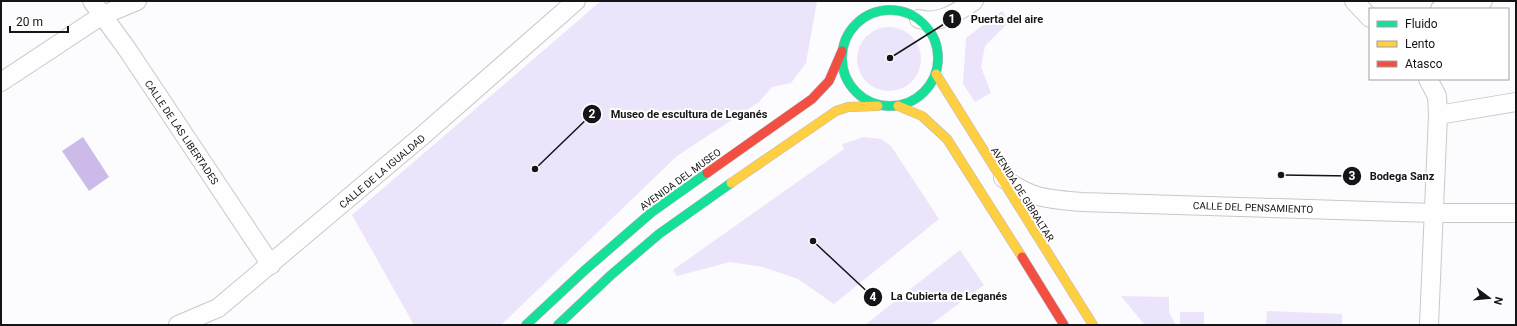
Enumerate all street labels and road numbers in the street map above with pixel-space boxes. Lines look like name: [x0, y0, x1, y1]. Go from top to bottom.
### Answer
street label: CALLE DE LAS LIBERTADES: [143, 78, 221, 186]
street label: CALLE DE LA IGUALDAD: [337, 132, 427, 210]
street label: AVENIDA DE GIBRALTAR: [989, 145, 1056, 243]
street label: AVENIDA DEL MUSEO: [638, 146, 723, 212]
street label: CALLE DEL PENSAMIENTO: [1193, 200, 1314, 215]

